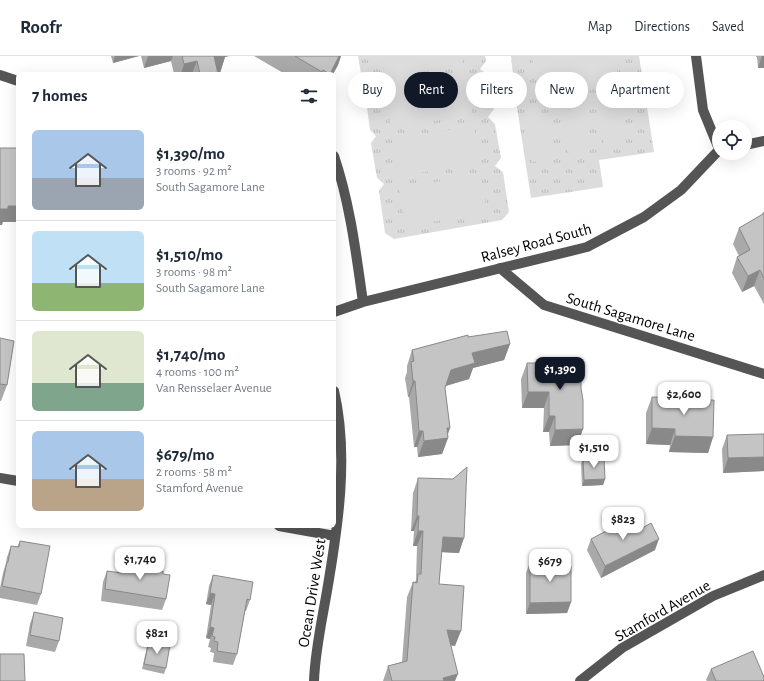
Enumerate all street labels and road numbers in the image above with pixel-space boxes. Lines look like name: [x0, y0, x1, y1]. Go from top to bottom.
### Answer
street label: Ralsey Road South: [479, 221, 594, 266]
street label: South Sagamore Lane: [564, 290, 697, 344]
street label: Ocean Drive West: [296, 538, 328, 649]
street label: Stamford Avenue: [612, 577, 713, 645]

